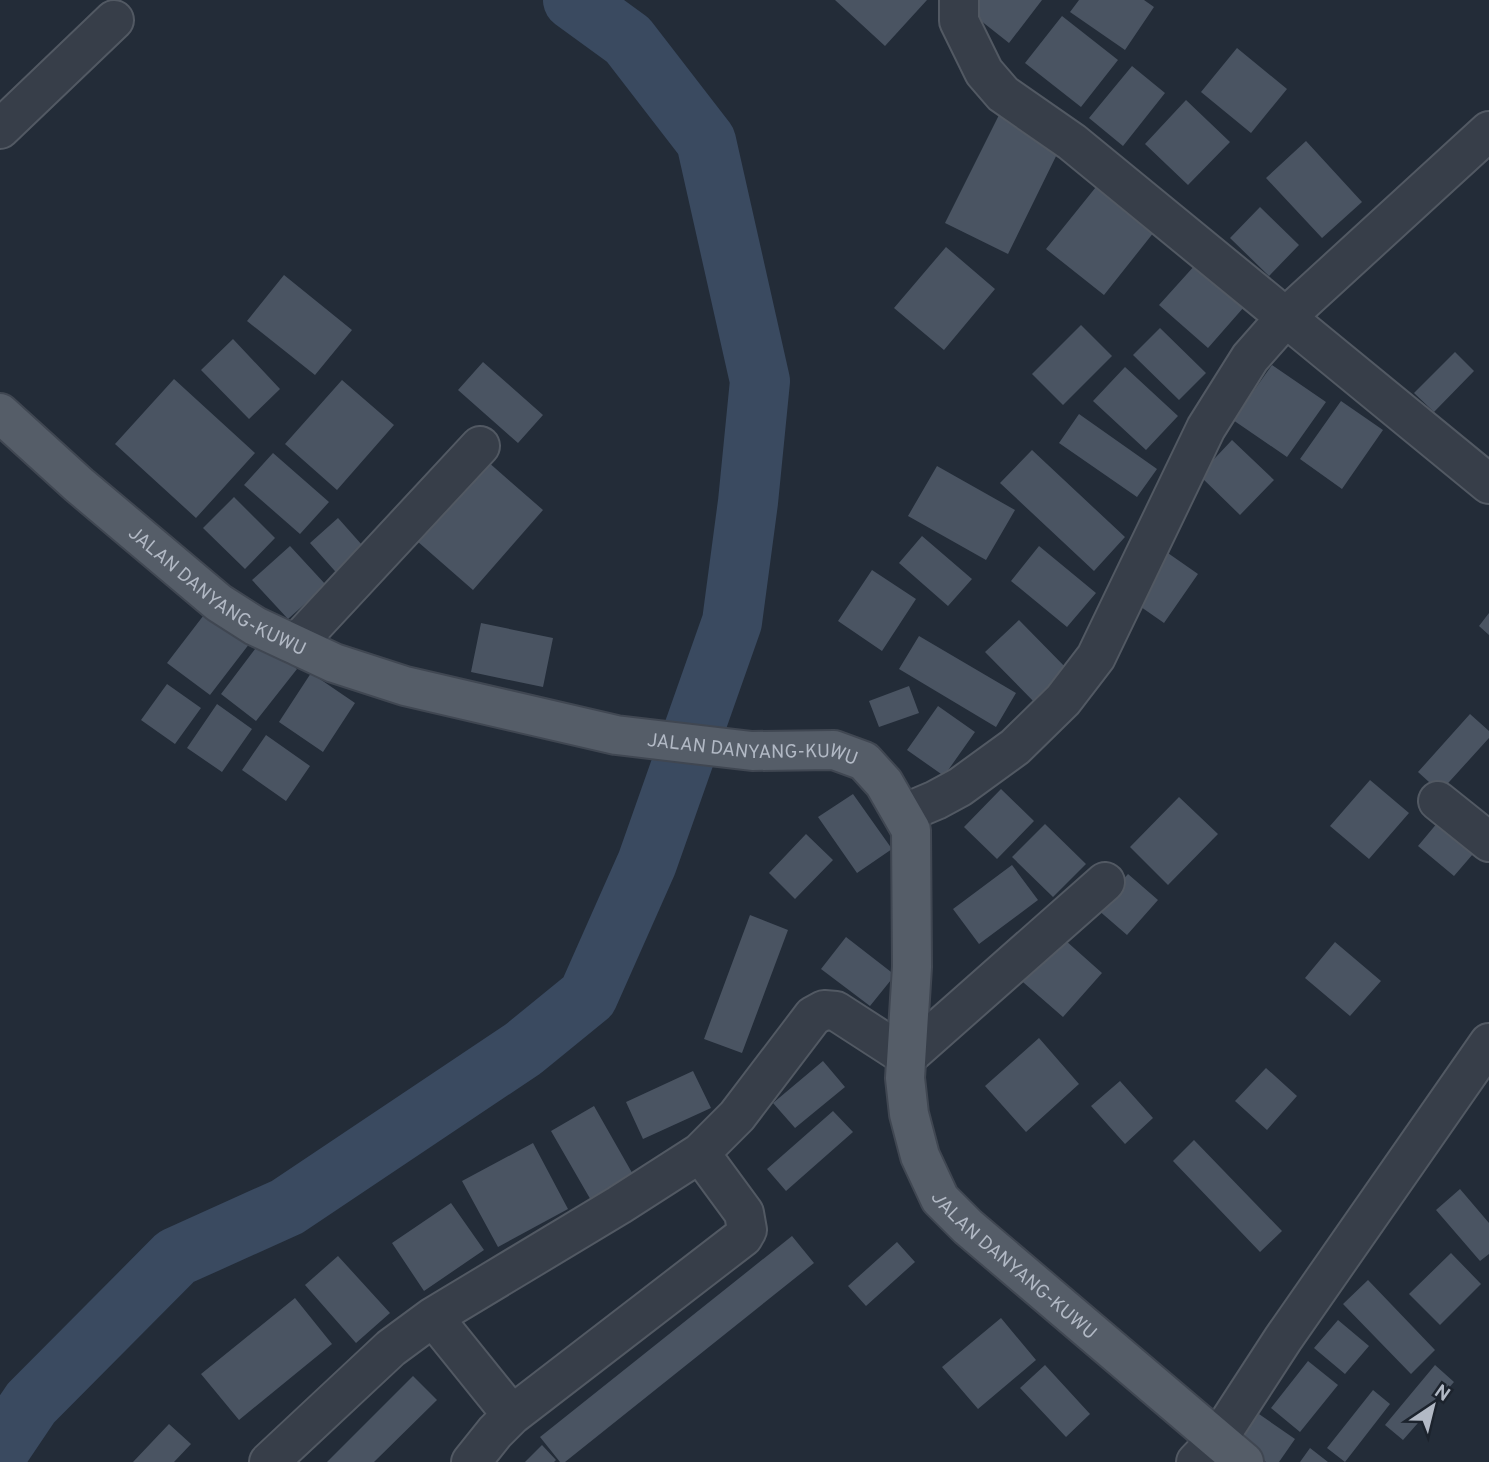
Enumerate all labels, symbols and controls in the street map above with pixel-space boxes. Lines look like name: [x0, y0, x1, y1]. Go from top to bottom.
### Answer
street label: JALAN DANYANG-KUWU: [123, 522, 310, 662]
street label: JALAN DANYANG-KUWU: [646, 729, 861, 772]
street label: JALAN DANYANG-KUWU: [925, 1189, 1101, 1345]
north arrow: [1398, 1371, 1468, 1441]
text: N: [1429, 1380, 1454, 1407]

